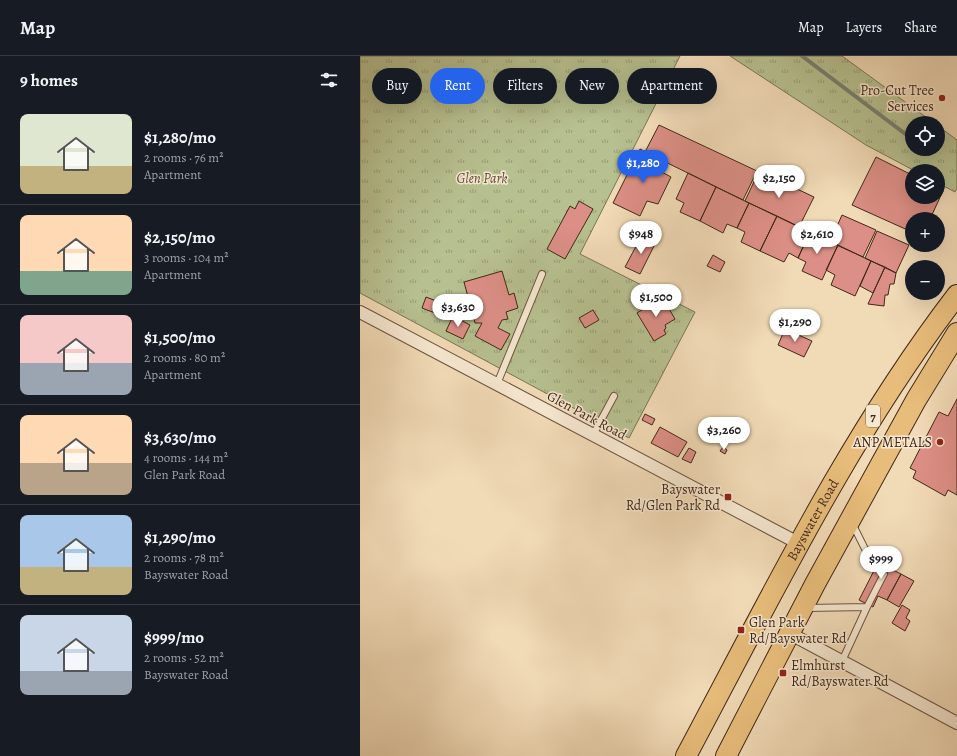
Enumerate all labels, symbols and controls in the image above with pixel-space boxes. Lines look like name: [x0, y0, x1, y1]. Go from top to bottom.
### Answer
text: Map: [20, 15, 55, 41]
text: Map: [798, 18, 824, 37]
text: Layers: [846, 18, 882, 37]
text: Share: [904, 18, 937, 37]
chip: Buy: [372, 68, 422, 104]
chip: Rent: [430, 68, 485, 104]
chip: Filters: [493, 68, 557, 104]
chip: New: [565, 68, 619, 104]
chip: Apartment: [627, 68, 717, 104]
text: 9 homes: [20, 69, 78, 92]
icon: filters: [318, 69, 340, 91]
place label: Pro-Cut Tree Services: [860, 81, 934, 116]
marker: Pro-Cut Tree Services: [937, 93, 947, 103]
map controls: [905, 116, 945, 300]
button: locate: [905, 116, 945, 156]
text: $1,280/mo: [144, 126, 216, 149]
icon: home: [52, 130, 100, 178]
text: 2 rooms · 76 m²: [144, 149, 223, 166]
pin: $1,280: [610, 150, 676, 184]
text: $1,280: [626, 154, 660, 171]
button: layers: [905, 164, 945, 204]
pin: $2,150: [746, 165, 812, 199]
text: Apartment: [144, 166, 202, 183]
park label: Glen Park: [457, 169, 507, 188]
text: $2,150: [763, 169, 795, 186]
button: +: [905, 212, 945, 252]
pin: $948: [617, 221, 665, 255]
pin: $2,610: [784, 221, 850, 255]
text: $948: [629, 225, 653, 242]
text: $2,610: [800, 225, 834, 242]
text: $2,150/mo: [144, 226, 215, 249]
icon: home: [52, 231, 100, 279]
text: 3 rooms · 104 m²: [144, 249, 228, 266]
button: −: [905, 260, 945, 300]
text: Apartment: [144, 266, 202, 283]
pin: $1,500: [623, 284, 689, 318]
text: $1,500: [640, 288, 672, 305]
pin: $3,630: [425, 294, 491, 328]
text: $3,630: [441, 298, 475, 315]
pin: $1,290: [762, 309, 828, 343]
text: $1,290: [778, 313, 812, 330]
text: $1,500/mo: [144, 326, 216, 349]
icon: home: [52, 331, 100, 379]
text: 2 rooms · 80 m²: [144, 349, 225, 366]
text: Apartment: [144, 366, 202, 383]
street label: Glen Park Road: [544, 387, 630, 445]
road number: 7: [866, 405, 880, 427]
pin: $3,260: [691, 417, 757, 451]
text: $3,260: [707, 421, 741, 438]
text: $3,630/mo: [144, 426, 216, 449]
icon: home: [52, 431, 100, 479]
place label: ANP METALS: [852, 433, 932, 452]
marker: ANP METALS: [935, 437, 945, 447]
text: 4 rooms · 144 m²: [144, 449, 228, 466]
text: Glen Park Road: [144, 466, 225, 483]
street label: Bayswater Road: [782, 475, 844, 564]
place label: Bayswater Rd/Glen Park Rd: [626, 480, 721, 515]
marker: Bayswater Rd/Glen Park Rd: [723, 492, 733, 502]
text: $1,290/mo: [144, 526, 216, 549]
icon: home: [52, 531, 100, 579]
pin: $999: [857, 546, 905, 580]
text: 2 rooms · 78 m²: [144, 549, 224, 566]
text: $999: [869, 550, 893, 567]
text: Bayswater Road: [144, 566, 228, 583]
place label: Glen Park Rd/Bayswater Rd: [749, 613, 847, 648]
marker: Glen Park Rd/Bayswater Rd: [736, 625, 746, 635]
text: $999/mo: [144, 626, 204, 649]
icon: home: [52, 631, 100, 679]
text: 2 rooms · 52 m²: [144, 649, 224, 666]
place label: Elmhurst Rd/Bayswater Rd: [791, 656, 889, 691]
text: Bayswater Road: [144, 666, 228, 683]
marker: Elmhurst Rd/Bayswater Rd: [778, 668, 788, 678]

